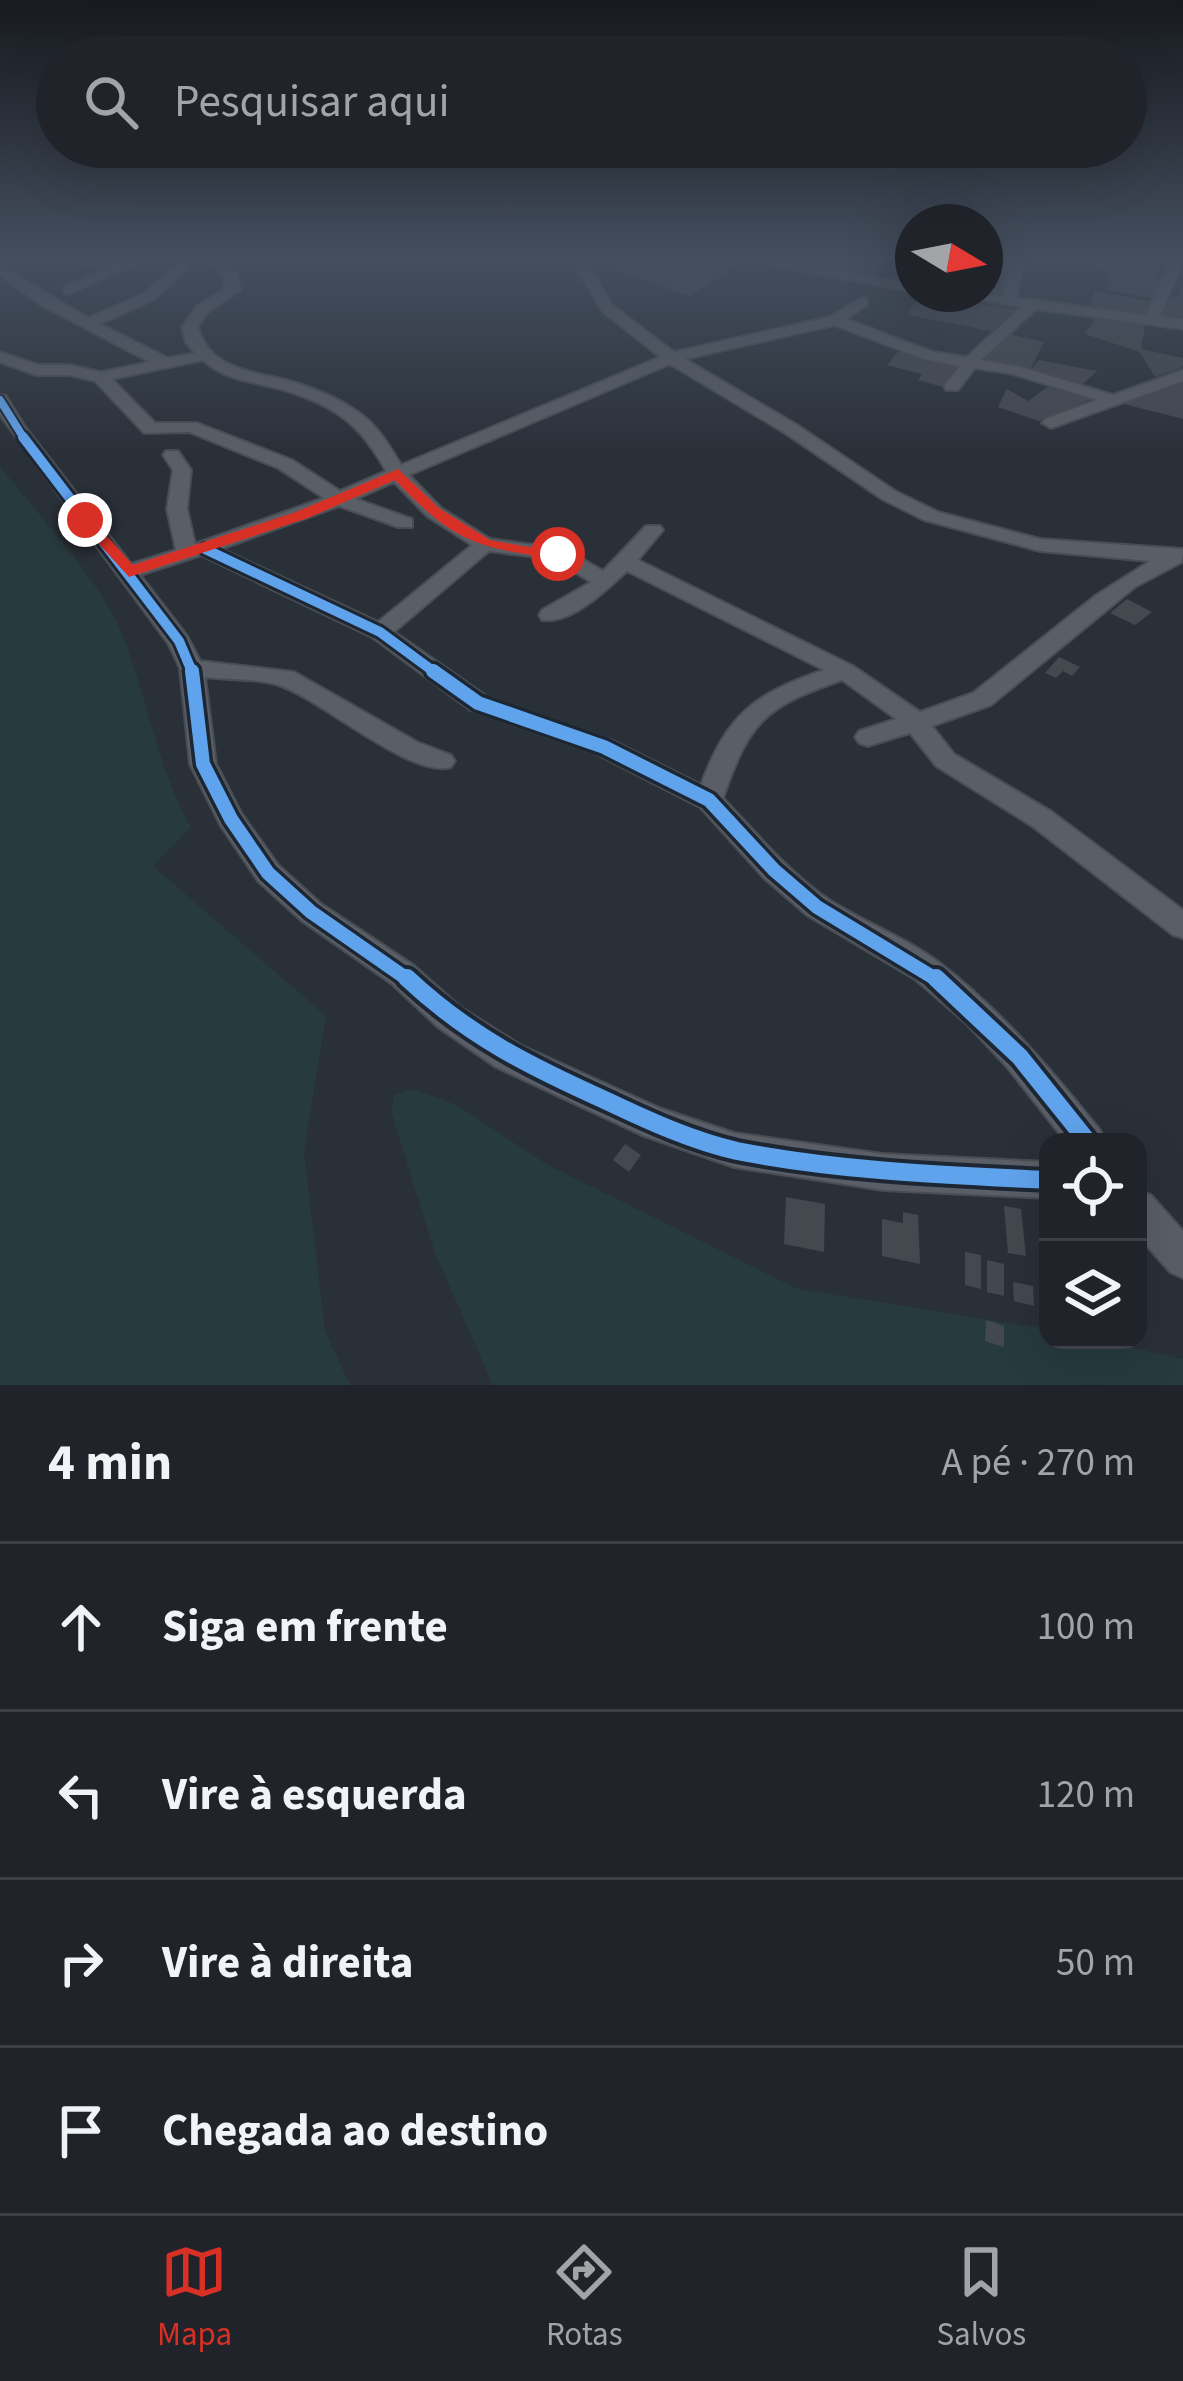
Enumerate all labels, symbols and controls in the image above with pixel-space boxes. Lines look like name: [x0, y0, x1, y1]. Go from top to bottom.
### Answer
search box: [36, 36, 1147, 168]
icon: search: [78, 69, 144, 135]
text: Pesquisar aqui: [174, 70, 449, 134]
north arrow: [895, 204, 1003, 312]
route end: [58, 493, 112, 547]
route start: [531, 527, 585, 581]
map controls: [1039, 1133, 1147, 1349]
button: locate: [1039, 1133, 1147, 1241]
button: layers: [1039, 1241, 1147, 1349]
text: 4 min: [48, 1427, 172, 1499]
text: A pé · 270 m: [941, 1435, 1135, 1491]
icon: ahead: [48, 1594, 114, 1660]
text: Siga em frente: [162, 1595, 448, 1659]
text: 100 m: [1037, 1599, 1135, 1655]
icon: left: [48, 1762, 114, 1828]
text: Vire à esquerda: [162, 1763, 467, 1827]
text: 120 m: [1037, 1767, 1135, 1823]
icon: right: [48, 1930, 114, 1996]
text: Vire à direita: [162, 1931, 413, 1995]
text: 50 m: [1056, 1935, 1135, 1991]
icon: arrive: [48, 2098, 114, 2164]
text: Chegada ao destino: [162, 2099, 548, 2163]
tab: Mapa: [157, 2239, 232, 2358]
tab: Rotas: [546, 2239, 623, 2358]
tab: Salvos: [936, 2239, 1026, 2358]

